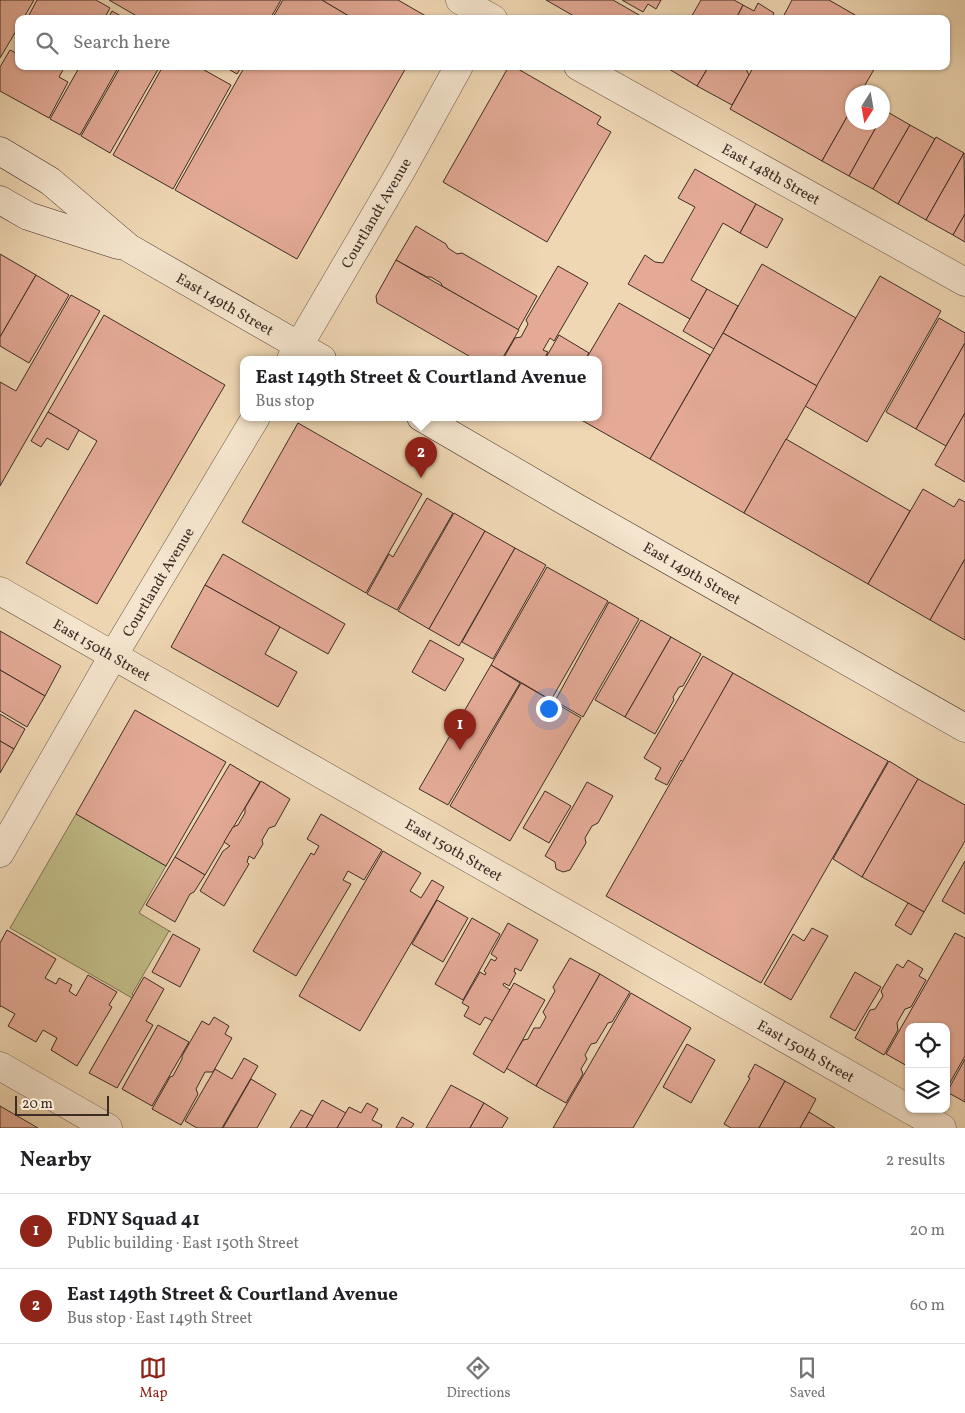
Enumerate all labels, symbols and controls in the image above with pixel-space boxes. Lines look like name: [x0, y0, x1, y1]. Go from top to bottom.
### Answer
search box: [15, 15, 950, 70]
icon: search: [33, 29, 61, 57]
text: Search here: [73, 30, 170, 56]
north arrow: [845, 85, 890, 130]
street label: East 148th Street: [717, 140, 823, 211]
street label: Courtlandt Avenue: [337, 155, 418, 273]
street label: East 149th Street: [171, 269, 277, 342]
popup: [240, 356, 602, 421]
text: East 149th Street & Courtland Avenue: [256, 365, 586, 391]
text: Bus stop: [256, 391, 315, 413]
pin: 2: [405, 437, 437, 478]
street label: Courtlandt Avenue: [118, 524, 200, 642]
street label: East 149th Street: [638, 538, 744, 611]
street label: East 150th Street: [49, 615, 154, 688]
your location: [536, 696, 562, 722]
pin: 1: [444, 709, 476, 750]
street label: East 150th Street: [401, 815, 506, 888]
street label: East 150th Street: [753, 1016, 858, 1089]
map controls: [905, 1023, 950, 1113]
button: locate: [905, 1023, 950, 1068]
button: layers: [905, 1068, 950, 1113]
scale bar: [15, 1093, 109, 1116]
text: 20 m: [22, 1095, 53, 1114]
text: Nearby: [20, 1146, 91, 1175]
text: 2 results: [886, 1150, 945, 1172]
text: FDNY Squad 41: [67, 1207, 200, 1233]
text: 1: [33, 1220, 39, 1242]
text: 20 m: [910, 1220, 945, 1242]
text: Public building · East 150th Street: [67, 1233, 299, 1255]
text: East 149th Street & Courtland Avenue: [67, 1282, 398, 1308]
text: 2: [32, 1295, 40, 1317]
text: 60 m: [910, 1295, 945, 1317]
text: Bus stop · East 149th Street: [67, 1308, 253, 1330]
tab: Map: [139, 1354, 167, 1403]
tab: Directions: [446, 1354, 511, 1403]
tab: Saved: [789, 1354, 826, 1403]

